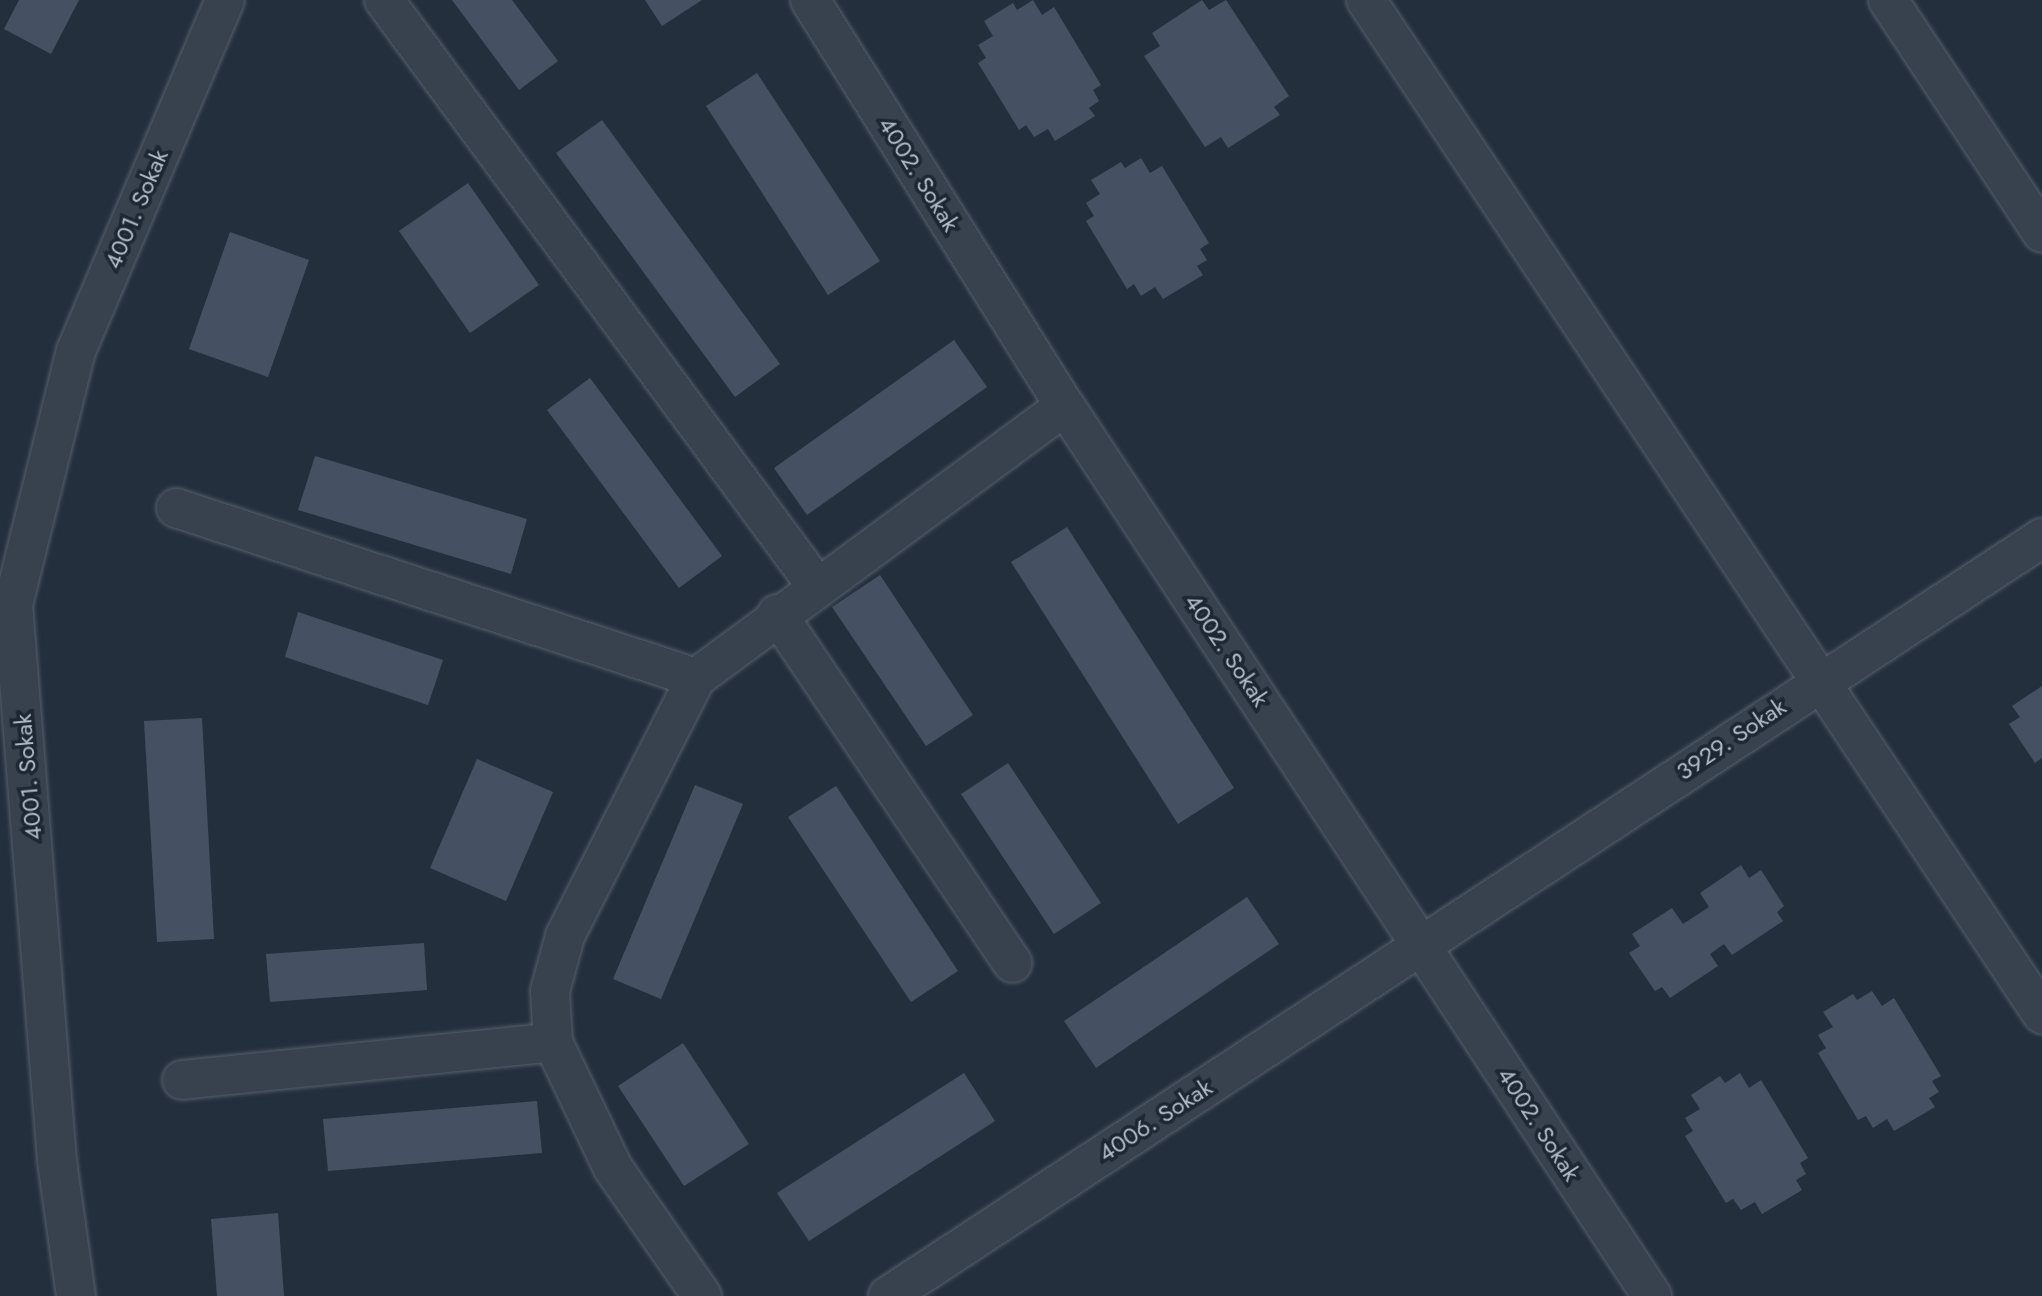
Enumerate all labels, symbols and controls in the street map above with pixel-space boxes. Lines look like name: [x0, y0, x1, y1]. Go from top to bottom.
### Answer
street label: 4002. Sokak: [872, 111, 966, 237]
street label: 4001. Sokak: [98, 145, 174, 273]
street label: 4002. Sokak: [1179, 588, 1275, 712]
street label: 3929. Sokak: [1671, 692, 1791, 786]
street label: 4001. Sokak: [8, 713, 48, 841]
street label: 4002. Sokak: [1492, 1062, 1586, 1186]
street label: 4006. Sokak: [1093, 1073, 1217, 1167]

